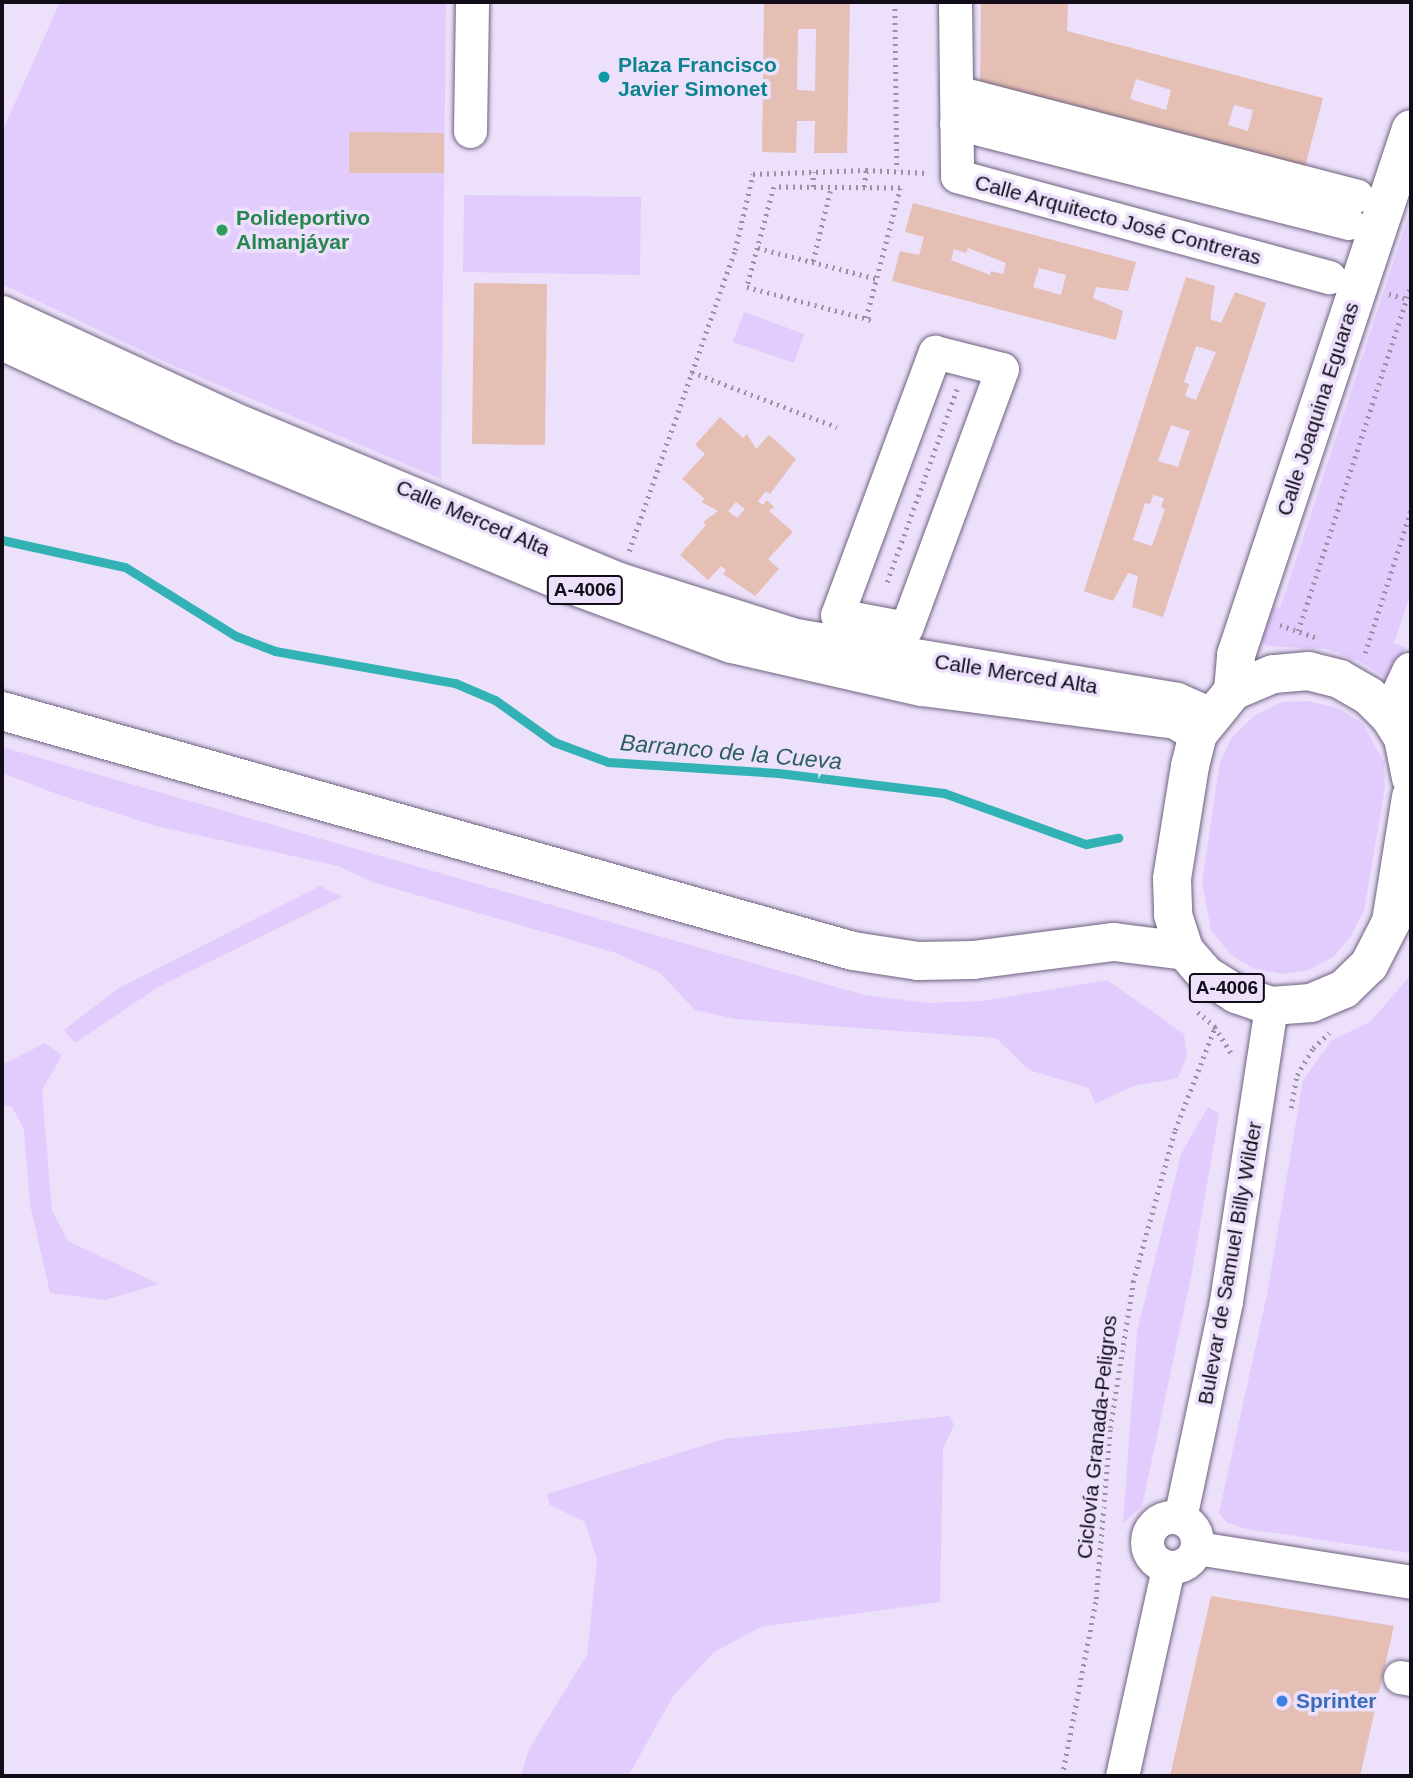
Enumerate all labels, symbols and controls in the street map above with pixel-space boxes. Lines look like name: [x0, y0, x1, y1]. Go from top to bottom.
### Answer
place label: Plaza Francisco Javier Simonet: [618, 52, 777, 102]
marker: Plaza Francisco Javier Simonet: [596, 69, 612, 85]
street label: Calle Arquitecto José Contreras: [972, 169, 1264, 271]
place label: Polideportivo Almanjáyar: [236, 205, 370, 255]
marker: Polideportivo Almanjáyar: [214, 222, 230, 238]
street label: Calle Joaquina Eguaras: [1272, 299, 1364, 519]
street label: Calle Merced Alta: [392, 474, 554, 562]
road number: A-4006: [546, 575, 624, 606]
street label: Calle Merced Alta: [932, 649, 1100, 699]
water label: Barranco de la Cueva: [619, 729, 843, 775]
road number: A-4006: [1188, 972, 1266, 1004]
street label: Bulevar de Samuel Billy Wilder: [1193, 1119, 1267, 1407]
street label: Ciclovía Granada-Peligros: [1072, 1314, 1122, 1560]
place label: Sprinter: [1296, 1688, 1377, 1714]
marker: Sprinter: [1274, 1693, 1290, 1709]

